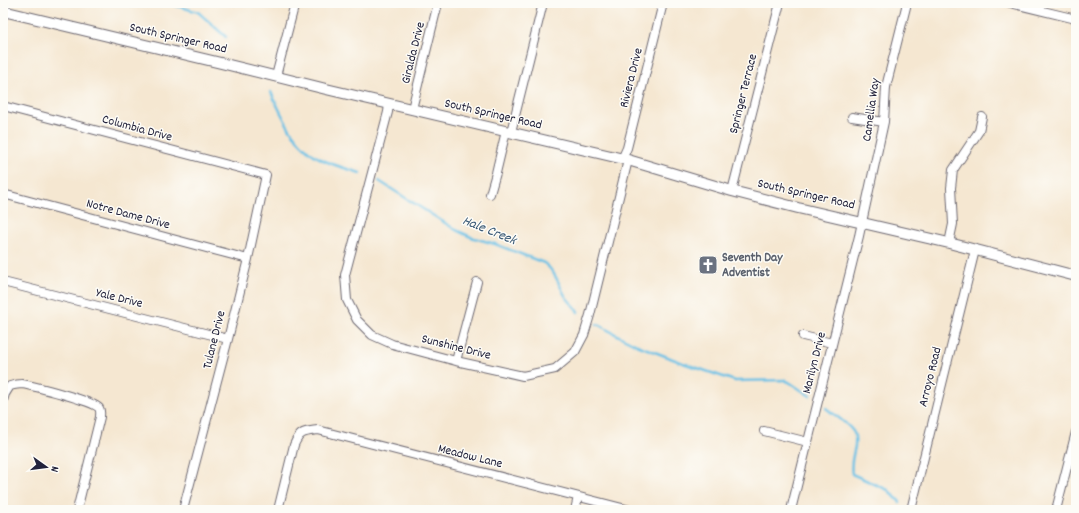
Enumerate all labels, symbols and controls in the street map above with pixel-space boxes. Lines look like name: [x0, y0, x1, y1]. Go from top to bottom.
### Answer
street label: South Springer Road: [127, 19, 229, 59]
street label: Giralda Drive: [397, 20, 431, 86]
street label: Riviera Drive: [615, 46, 649, 110]
street label: Springer Terrace: [725, 52, 763, 136]
street label: Camellia Way: [858, 76, 886, 143]
street label: South Springer Road: [442, 95, 544, 135]
street label: Columbia Drive: [100, 111, 174, 148]
street label: South Springer Road: [755, 175, 857, 215]
street label: Notre Dame Drive: [84, 195, 172, 235]
water label: Hale Creek: [459, 211, 520, 251]
place label: Seventh Day Adventist: [722, 249, 783, 283]
church icon: Seventh Day Adventist: [697, 254, 719, 276]
street label: Yale Drive: [94, 284, 145, 314]
street label: Tulane Drive: [199, 308, 232, 371]
street label: Sunshine Drive: [419, 330, 493, 366]
street label: Marilyn Drive: [798, 330, 832, 396]
street label: Arroyo Road: [914, 345, 948, 409]
street label: Meadow Lane: [436, 440, 504, 474]
north arrow: [26, 447, 66, 487]
text: N: [45, 464, 62, 474]

